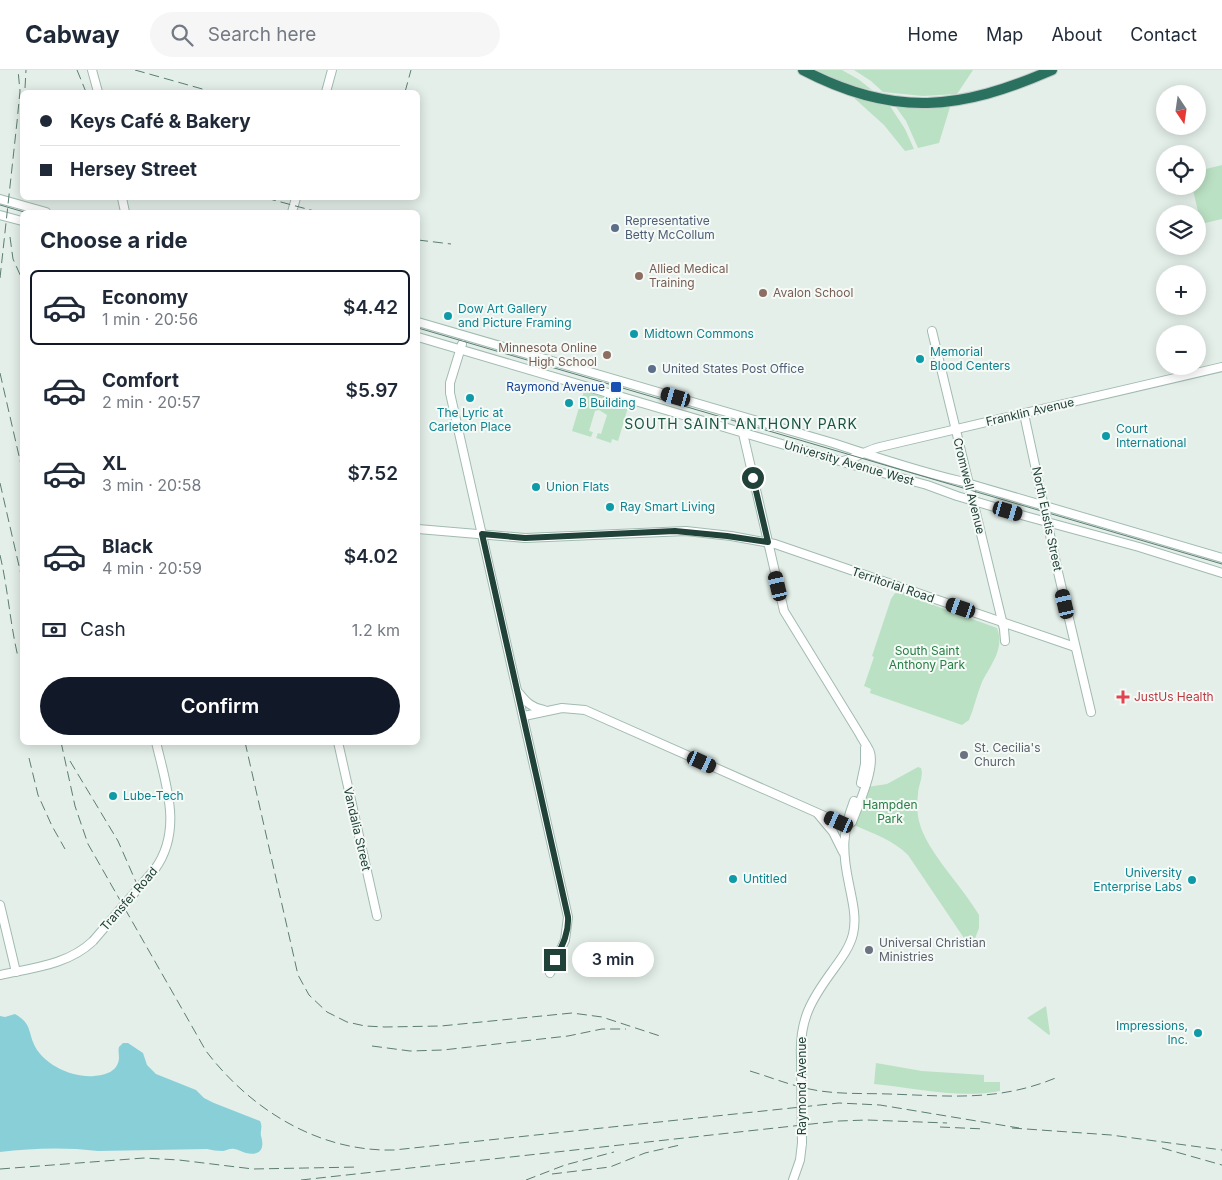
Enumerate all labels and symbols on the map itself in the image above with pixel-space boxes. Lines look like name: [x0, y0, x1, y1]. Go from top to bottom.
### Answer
north arrow: [1156, 85, 1206, 135]
place label: Representative Betty McCollum: [625, 213, 715, 242]
marker: Representative Betty McCollum: [609, 222, 621, 234]
place label: Allied Medical Training: [649, 261, 728, 290]
marker: Allied Medical Training: [633, 270, 645, 282]
place label: Avalon School: [773, 285, 853, 300]
marker: Avalon School: [757, 287, 769, 299]
place label: Dow Art Gallery and Picture Framing: [458, 301, 572, 330]
marker: Dow Art Gallery and Picture Framing: [442, 310, 454, 322]
place label: Midtown Commons: [644, 326, 754, 341]
marker: Midtown Commons: [628, 328, 640, 340]
place label: Minnesota Online High School: [498, 340, 597, 369]
place label: Memorial Blood Centers: [930, 344, 1010, 373]
marker: Minnesota Online High School: [601, 349, 613, 361]
marker: Memorial Blood Centers: [914, 353, 926, 365]
place label: United States Post Office: [662, 361, 804, 376]
marker: United States Post Office: [646, 363, 658, 375]
place label: Raymond Avenue: [506, 379, 605, 394]
marker: Raymond Avenue: [609, 380, 623, 394]
car: [659, 386, 692, 408]
marker: The Lyric at Carleton Place: [464, 392, 476, 404]
street label: Franklin Avenue: [984, 394, 1075, 429]
place label: B Building: [579, 395, 636, 410]
marker: B Building: [563, 397, 575, 409]
place label: The Lyric at Carleton Place: [429, 405, 511, 434]
district label: SOUTH SAINT ANTHONY PARK: [624, 415, 858, 432]
place label: Court International: [1116, 421, 1186, 450]
marker: Court International: [1100, 430, 1112, 442]
street label: Cromwell Avenue: [950, 436, 989, 536]
street label: University Avenue West: [782, 437, 916, 488]
street label: North Eustis Street: [1029, 465, 1066, 573]
route start: [742, 467, 764, 489]
place label: Union Flats: [546, 479, 609, 494]
marker: Union Flats: [530, 481, 542, 493]
place label: Ray Smart Living: [620, 499, 715, 514]
car: [991, 500, 1024, 522]
marker: Ray Smart Living: [604, 501, 616, 513]
street label: Territorial Road: [850, 563, 937, 606]
car: [767, 570, 788, 602]
car: [1054, 588, 1075, 620]
car: [944, 596, 977, 620]
park label: South Saint Anthony Park: [889, 643, 966, 672]
place label: JustUs Health: [1134, 689, 1214, 704]
marker: JustUs Health: [1116, 690, 1130, 704]
place label: St. Cecilia's Church: [974, 740, 1040, 769]
car: [685, 749, 718, 775]
marker: St. Cecilia's Church: [958, 749, 970, 761]
street label: Vandalia Street: [341, 786, 374, 872]
place label: Lube-Tech: [123, 788, 184, 803]
marker: Lube-Tech: [107, 790, 119, 802]
park label: Hampden Park: [863, 797, 917, 826]
car: [822, 809, 855, 835]
street label: Transfer Road: [97, 864, 160, 934]
place label: University Enterprise Labs: [1093, 865, 1182, 894]
place label: Untitled: [743, 871, 787, 886]
marker: Untitled: [727, 873, 739, 885]
marker: University Enterprise Labs: [1186, 874, 1198, 886]
place label: Universal Christian Ministries: [879, 935, 986, 964]
callout: 3 min: [572, 942, 655, 978]
marker: Universal Christian Ministries: [863, 944, 875, 956]
route end: [544, 949, 566, 971]
place label: Impressions, Inc.: [1116, 1018, 1188, 1047]
marker: Impressions, Inc.: [1192, 1027, 1204, 1039]
street label: Raymond Avenue: [794, 1037, 809, 1135]

